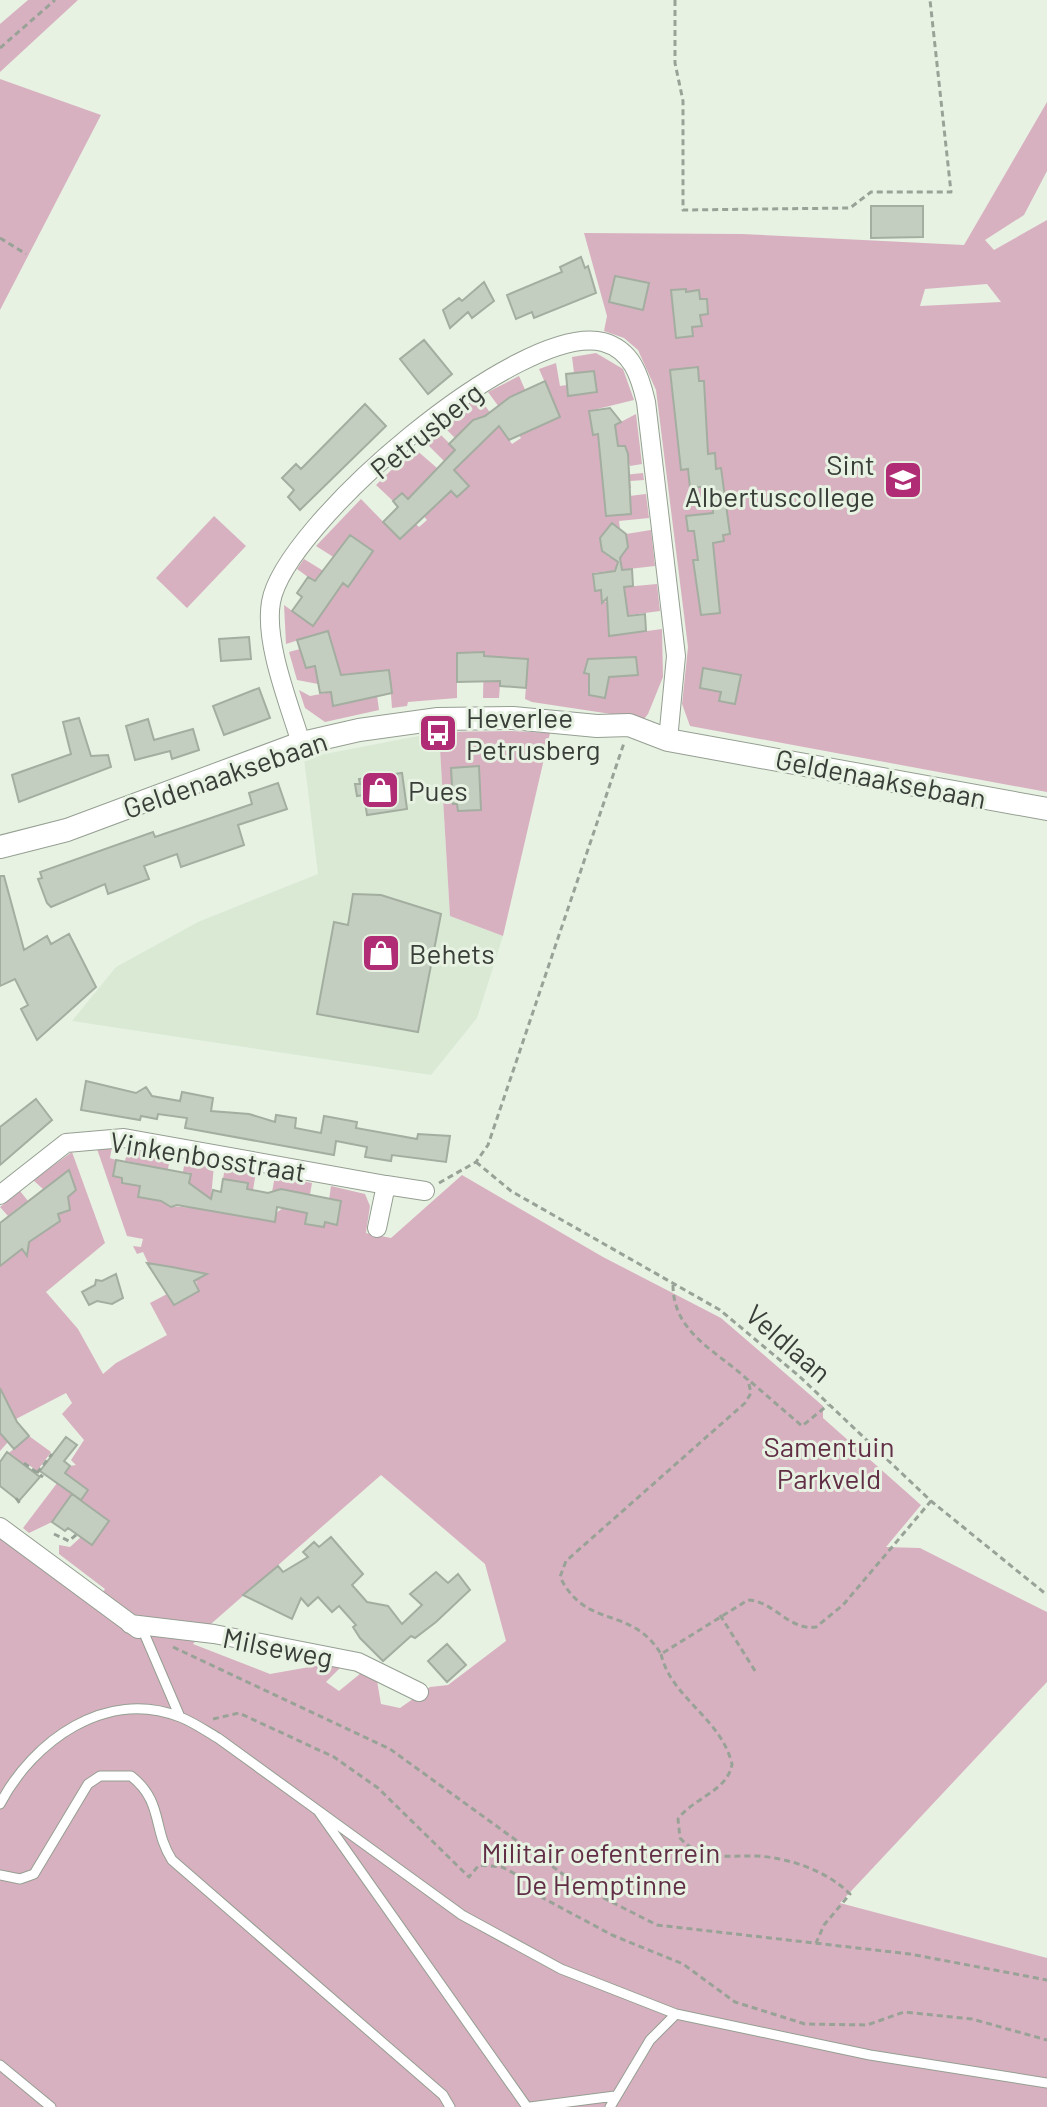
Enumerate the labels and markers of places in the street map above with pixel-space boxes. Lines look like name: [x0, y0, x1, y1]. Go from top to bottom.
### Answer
place label: Sint Albertuscollege: [685, 447, 875, 513]
school or university icon: Sint Albertuscollege: [882, 459, 924, 501]
place label: Heverlee Petrusberg: [466, 700, 601, 766]
bus stop icon: Heverlee Petrusberg: [417, 712, 459, 754]
shop icon: Pues: [359, 769, 401, 811]
place label: Pues: [408, 773, 468, 807]
shop icon: Behets: [360, 932, 402, 974]
place label: Behets: [409, 936, 495, 970]

